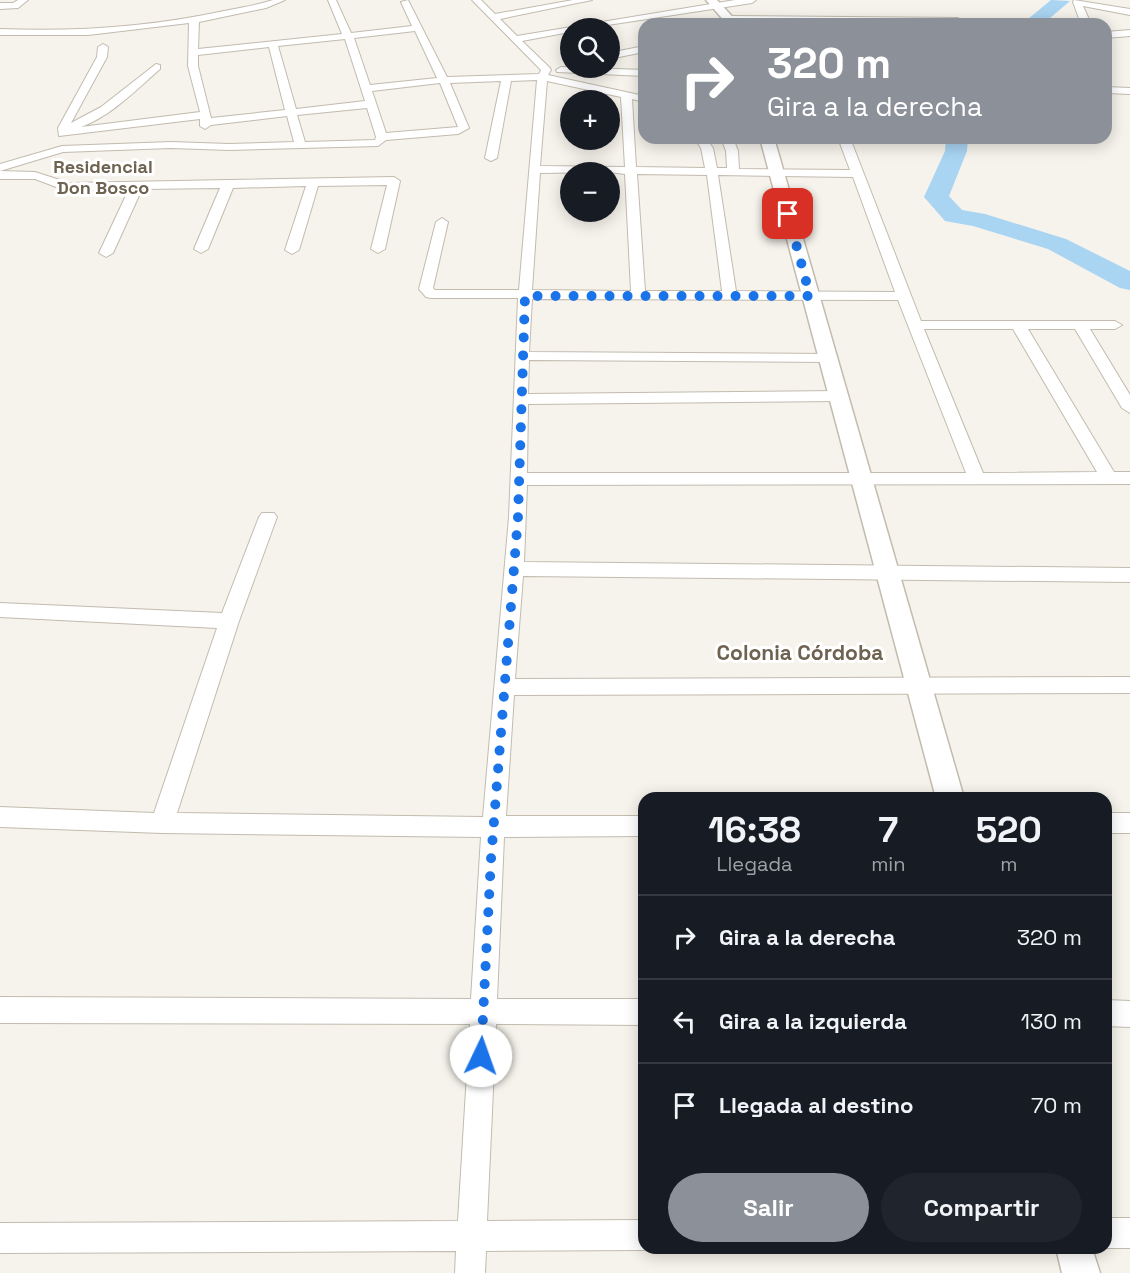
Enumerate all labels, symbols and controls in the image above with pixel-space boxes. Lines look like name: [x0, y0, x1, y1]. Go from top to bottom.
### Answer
map controls: [560, 18, 620, 222]
button: search: [560, 18, 620, 78]
text: 320 m: [767, 37, 891, 90]
icon: right: [668, 42, 746, 120]
text: Gira a la derecha: [767, 89, 982, 124]
button: +: [560, 90, 620, 150]
district label: Residencial Don Bosco: [53, 155, 153, 199]
button: −: [560, 162, 620, 222]
pin: [762, 188, 813, 239]
icon: arrive: [771, 197, 804, 230]
district label: Colonia Córdoba: [717, 639, 883, 666]
text: 16:38: [708, 807, 801, 853]
text: 7: [878, 807, 898, 853]
text: 520: [976, 807, 1042, 853]
text: Llegada: [717, 851, 793, 877]
text: min: [871, 851, 906, 877]
text: m: [1000, 851, 1017, 877]
icon: right: [668, 921, 701, 954]
text: Gira a la derecha: [719, 923, 896, 951]
text: 320 m: [1017, 923, 1082, 951]
icon: left: [668, 1005, 701, 1038]
text: Gira a la izquierda: [719, 1007, 907, 1035]
text: 130 m: [1021, 1007, 1082, 1035]
position arrow: [449, 1024, 513, 1088]
icon: arrive: [668, 1089, 701, 1122]
text: Llegada al destino: [719, 1091, 913, 1119]
text: 70 m: [1031, 1091, 1082, 1119]
button: Salir: [668, 1173, 869, 1242]
button: Compartir: [881, 1173, 1082, 1242]

